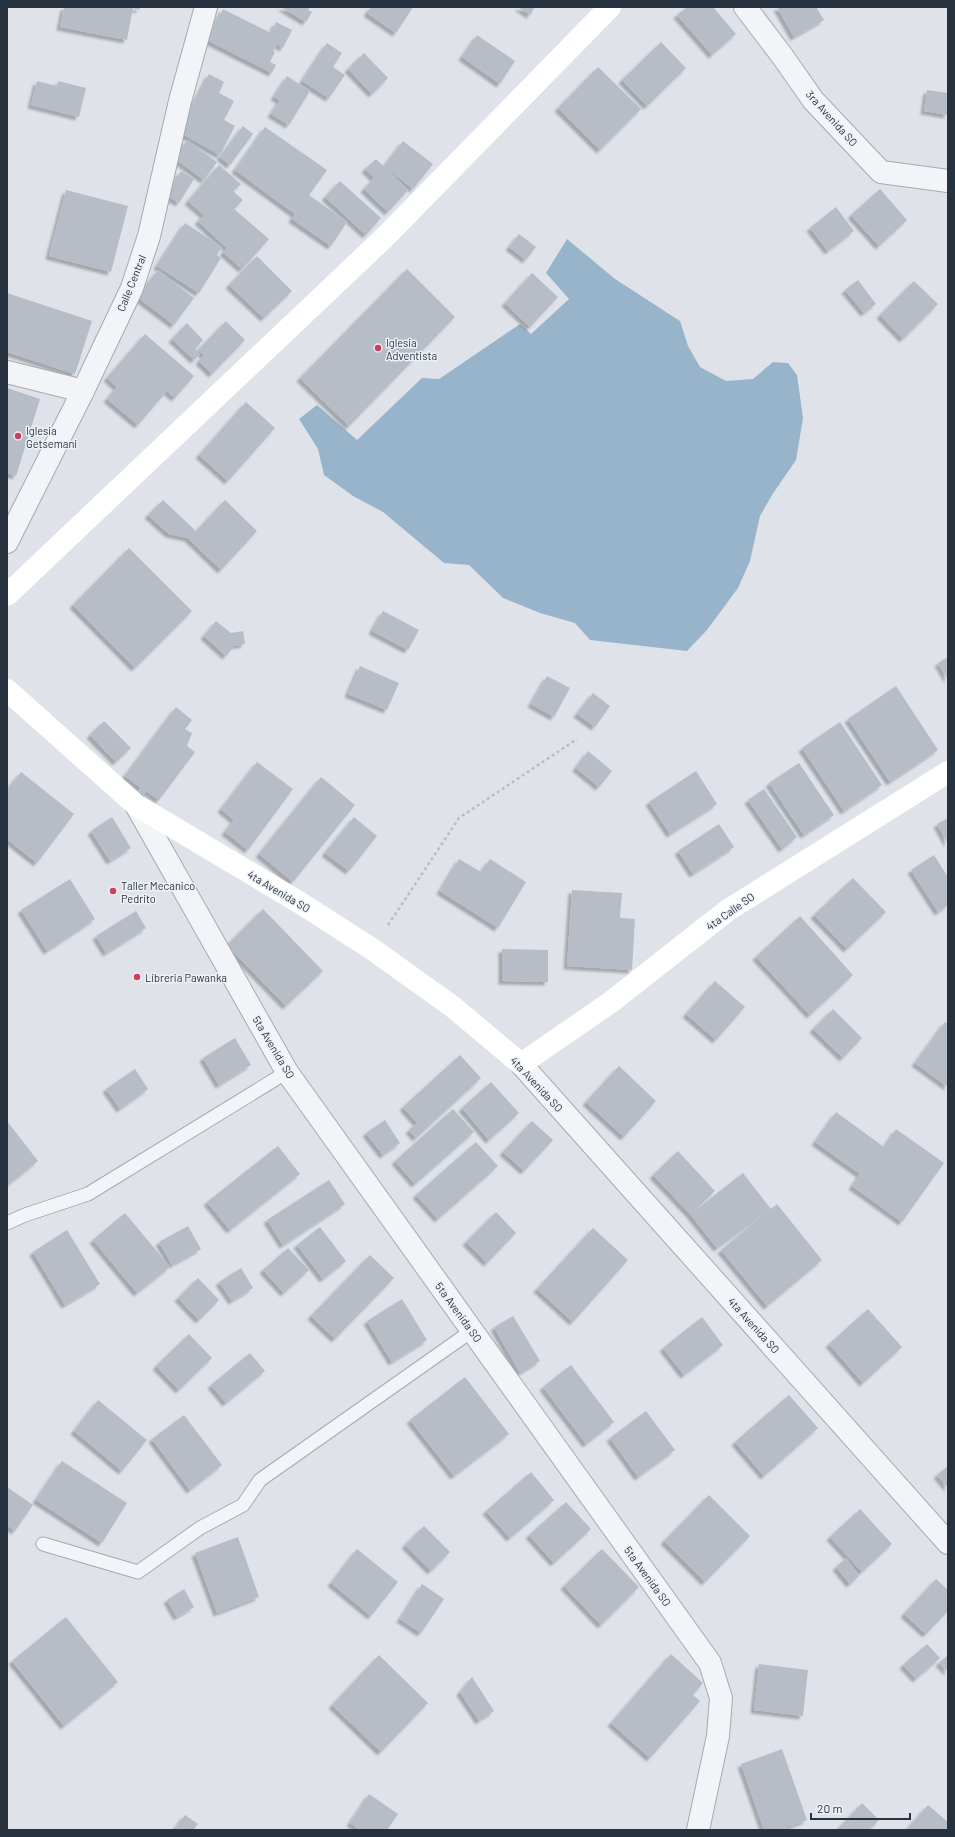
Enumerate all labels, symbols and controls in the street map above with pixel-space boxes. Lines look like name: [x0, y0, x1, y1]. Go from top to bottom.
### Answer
street label: 3ra Avenida SO: [804, 87, 861, 149]
street label: Calle Central: [114, 253, 148, 313]
place label: Iglesia Adventista: [386, 336, 437, 362]
marker: Iglesia Adventista: [373, 343, 383, 353]
place label: Iglesia Getsemani: [26, 424, 77, 450]
marker: Iglesia Getsemani: [13, 431, 23, 441]
street label: 4ta Avenida SO: [245, 867, 313, 915]
place label: Taller Mecanico Pedrito: [121, 879, 195, 905]
marker: Taller Mecanico Pedrito: [108, 886, 118, 896]
street label: 4ta Calle SO: [703, 889, 757, 933]
place label: Libreria Pawanka: [145, 971, 227, 984]
marker: Libreria Pawanka: [132, 972, 142, 982]
street label: 5ta Avenida SO: [250, 1013, 298, 1081]
street label: 4ta Avenida SO: [508, 1054, 566, 1115]
street label: 5ta Avenida SO: [433, 1280, 485, 1344]
street label: 4ta Avenida SO: [725, 1294, 783, 1356]
street label: 5ta Avenida SO: [622, 1544, 674, 1608]
scale bar: [811, 1795, 910, 1821]
text: 20 m: [817, 1801, 843, 1815]

